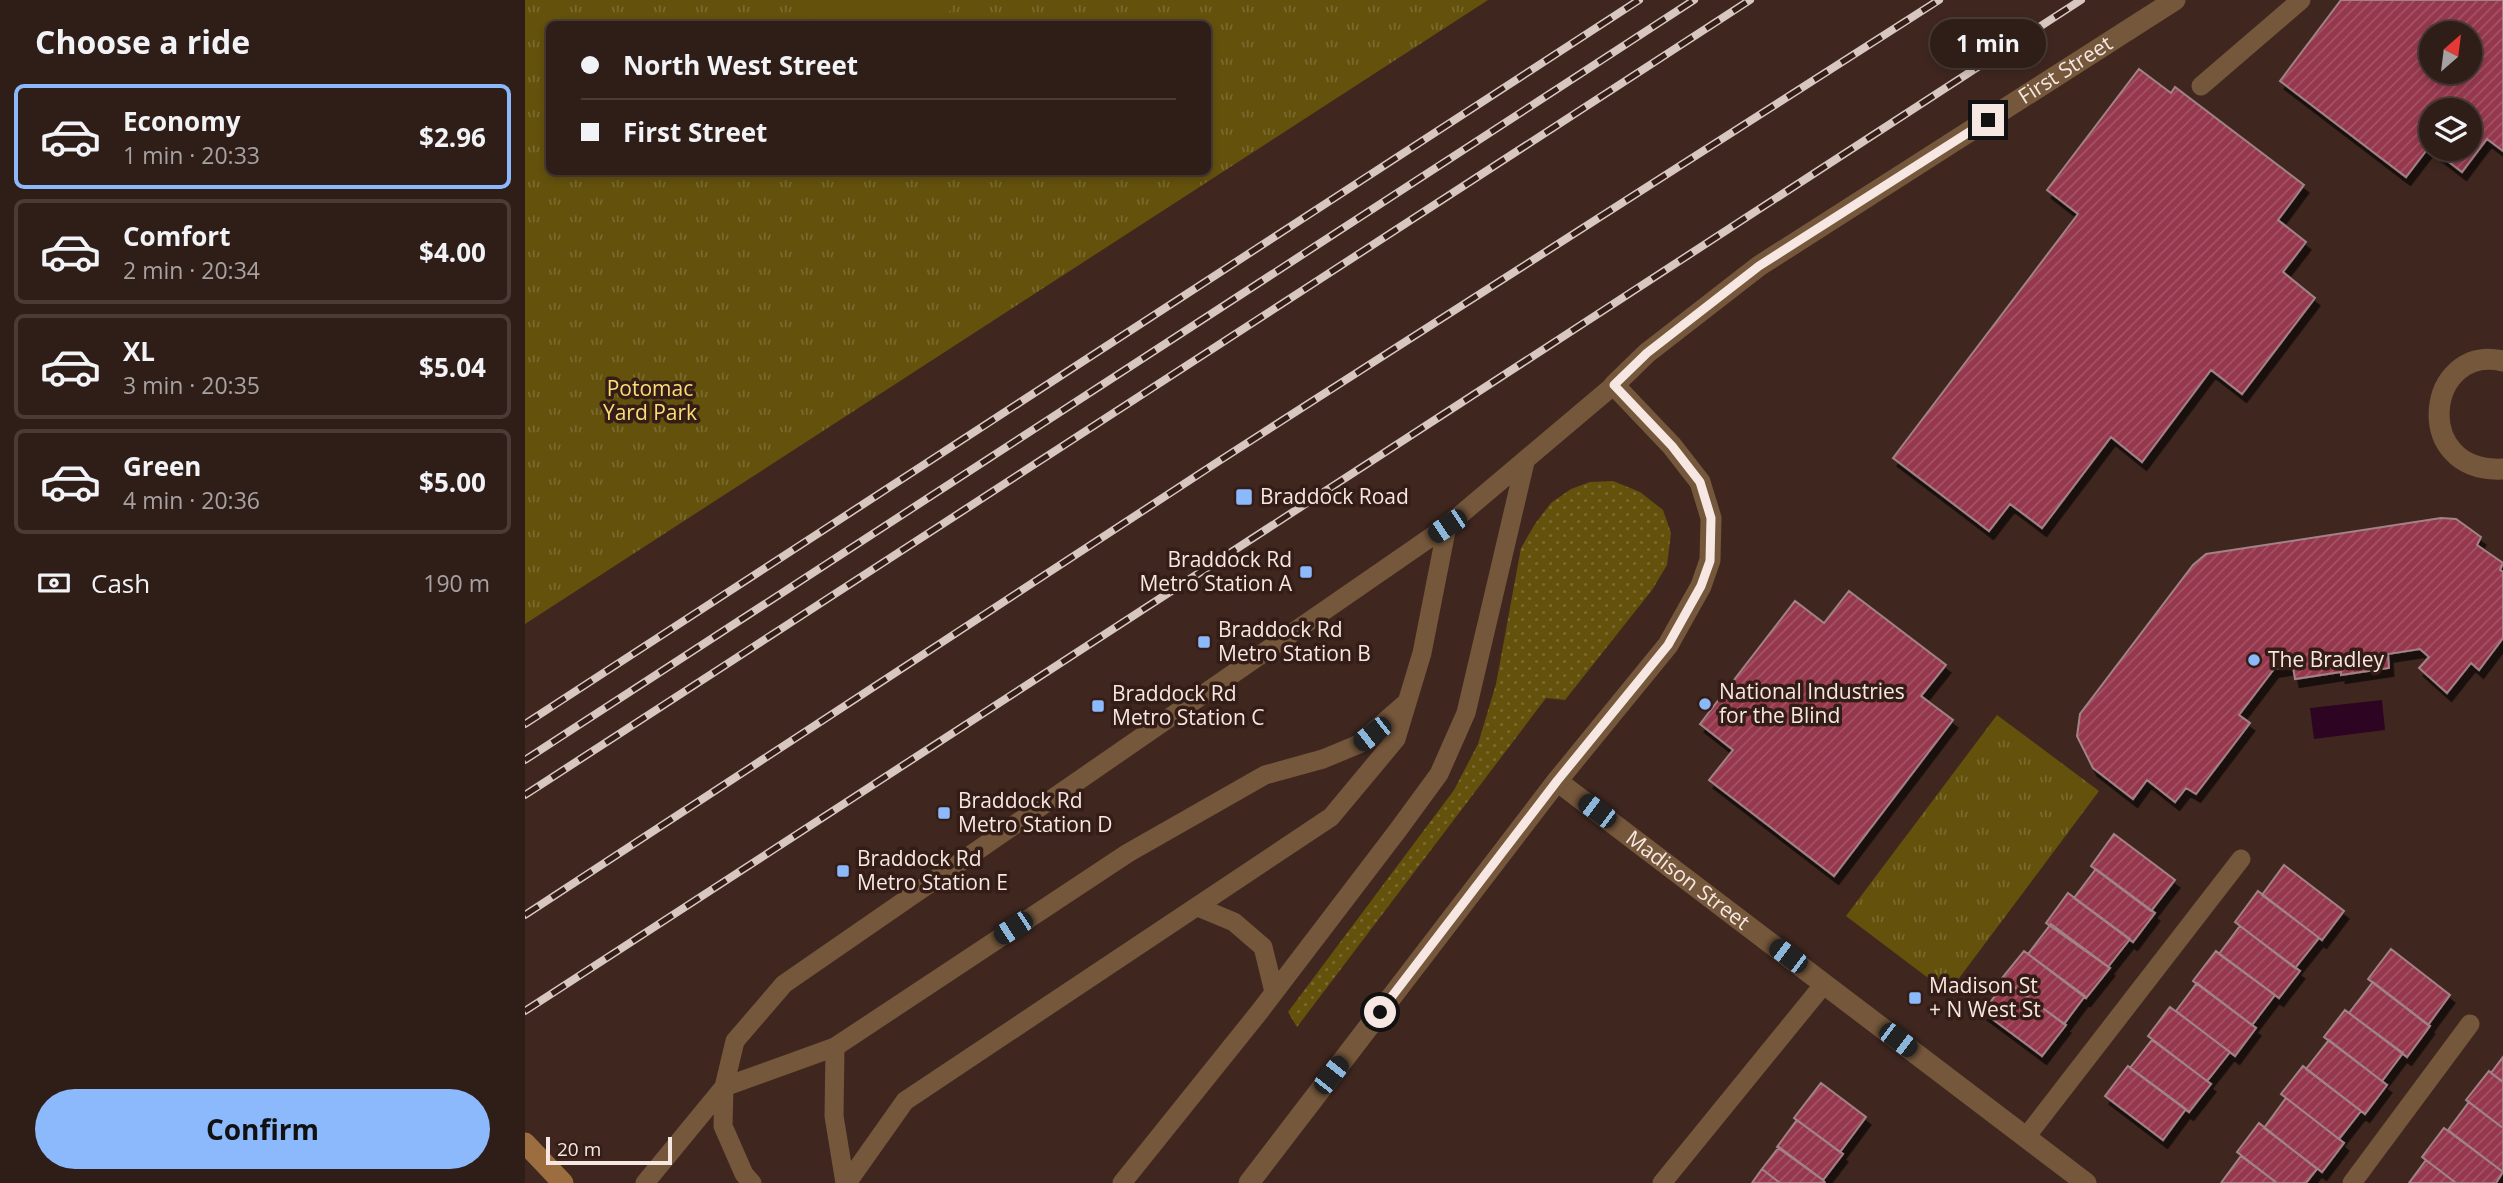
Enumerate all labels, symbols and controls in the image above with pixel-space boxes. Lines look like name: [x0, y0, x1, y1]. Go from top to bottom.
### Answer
callout: 1 min: [1930, 18, 2046, 68]
text: Choose a ride: [35, 20, 250, 63]
north arrow: [2419, 21, 2481, 84]
map controls: [2419, 21, 2482, 161]
text: 1 min: [1956, 27, 2020, 59]
street label: First Street: [2012, 29, 2117, 110]
text: North West Street: [623, 47, 858, 83]
button: layers: [2419, 98, 2482, 161]
text: Economy: [123, 103, 241, 139]
route end: [1972, 104, 2004, 136]
icon: car: [39, 105, 102, 168]
text: First Street: [623, 114, 767, 150]
text: $2.96: [419, 119, 486, 155]
text: 1 min · 20:33: [123, 139, 260, 171]
text: Comfort: [123, 218, 230, 254]
icon: car: [39, 220, 102, 283]
text: $4.00: [419, 234, 486, 270]
text: 2 min · 20:34: [123, 254, 260, 286]
text: XL: [123, 333, 155, 369]
icon: car: [39, 335, 102, 398]
text: $5.04: [419, 349, 486, 385]
text: 3 min · 20:35: [123, 369, 260, 401]
park label: Potomac Yard Park: [603, 374, 697, 426]
text: Green: [123, 448, 201, 484]
icon: car: [39, 450, 102, 513]
text: $5.00: [419, 464, 486, 500]
place label: Braddock Road: [1260, 482, 1409, 510]
text: 4 min · 20:36: [123, 484, 260, 516]
marker: Braddock Road: [1234, 487, 1254, 507]
car: [1424, 506, 1471, 546]
place label: Braddock Rd Metro Station A: [1139, 545, 1293, 597]
icon: cash: [35, 564, 73, 602]
marker: Braddock Rd Metro Station A: [1298, 564, 1314, 580]
text: Cash: [91, 565, 150, 601]
text: 190 m: [423, 567, 490, 599]
place label: Braddock Rd Metro Station B: [1218, 615, 1371, 667]
marker: Braddock Rd Metro Station B: [1196, 634, 1212, 650]
place label: The Bradley: [2268, 645, 2384, 673]
marker: The Bradley: [2246, 652, 2262, 668]
place label: National Industries for the Blind: [1719, 677, 1905, 729]
place label: Braddock Rd Metro Station C: [1112, 679, 1265, 731]
marker: National Industries for the Blind: [1697, 696, 1713, 712]
marker: Braddock Rd Metro Station C: [1090, 698, 1106, 714]
car: [1349, 713, 1396, 755]
place label: Braddock Rd Metro Station D: [958, 786, 1113, 838]
car: [1574, 790, 1621, 832]
marker: Braddock Rd Metro Station D: [936, 805, 952, 821]
street label: Madison Street: [1621, 823, 1756, 935]
place label: Braddock Rd Metro Station E: [857, 844, 1008, 896]
marker: Braddock Rd Metro Station E: [835, 863, 851, 879]
car: [990, 908, 1037, 948]
car: [1765, 935, 1812, 977]
place label: Madison St + N West St: [1929, 971, 2041, 1023]
marker: Madison St + N West St: [1907, 990, 1923, 1006]
route start: [1364, 996, 1396, 1028]
car: [1875, 1019, 1922, 1061]
car: [1310, 1052, 1353, 1098]
button: Confirm: [35, 1089, 490, 1169]
scale bar: [546, 1134, 672, 1166]
text: 20 m: [557, 1136, 601, 1162]

